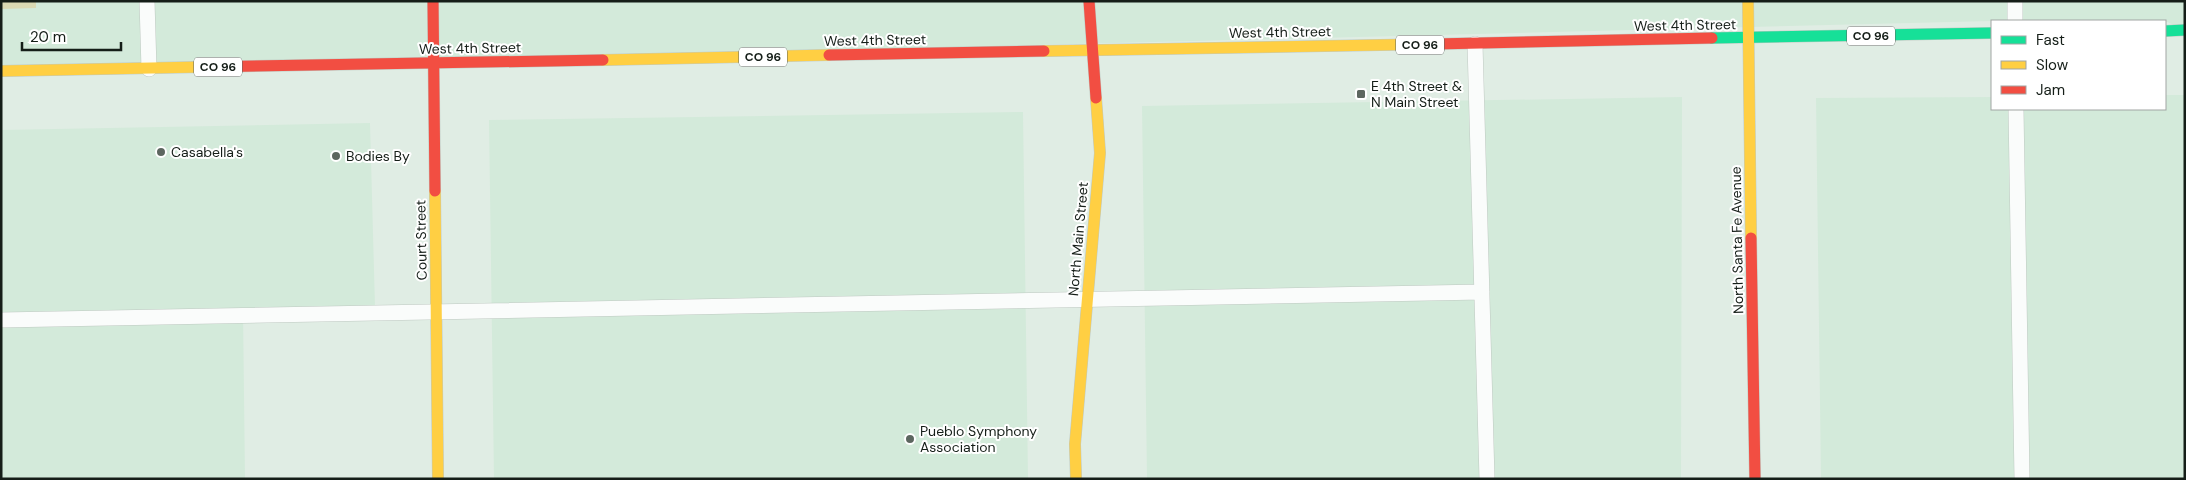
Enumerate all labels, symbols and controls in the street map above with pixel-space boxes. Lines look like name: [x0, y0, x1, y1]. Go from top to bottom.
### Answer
street label: West 4th Street: [1634, 15, 1736, 35]
scale bar: [22, 20, 121, 52]
legend: [1991, 20, 2166, 110]
street label: West 4th Street: [1229, 22, 1331, 42]
text: 20 m: [30, 27, 66, 47]
road number: CO 96: [1847, 27, 1895, 46]
street label: West 4th Street: [824, 30, 926, 50]
text: Fast: [2036, 30, 2065, 50]
road number: CO 96: [1396, 36, 1444, 54]
street label: West 4th Street: [419, 38, 521, 58]
road number: CO 96: [739, 48, 787, 66]
text: Slow: [2036, 55, 2069, 75]
road number: CO 96: [194, 58, 242, 76]
place label: E 4th Street & N Main Street: [1371, 77, 1462, 111]
text: Jam: [2036, 80, 2065, 100]
marker: E 4th Street & N Main Street: [1355, 88, 1367, 100]
place label: Casabella's: [171, 143, 243, 161]
marker: Casabella's: [155, 146, 167, 158]
place label: Bodies By: [346, 147, 410, 165]
marker: Bodies By: [330, 150, 342, 162]
street label: North Santa Fe Avenue: [1727, 166, 1747, 314]
street label: North Main Street: [1064, 181, 1092, 297]
street label: Court Street: [411, 200, 431, 280]
place label: Pueblo Symphony Association: [920, 422, 1037, 456]
marker: Pueblo Symphony Association: [904, 433, 916, 445]

